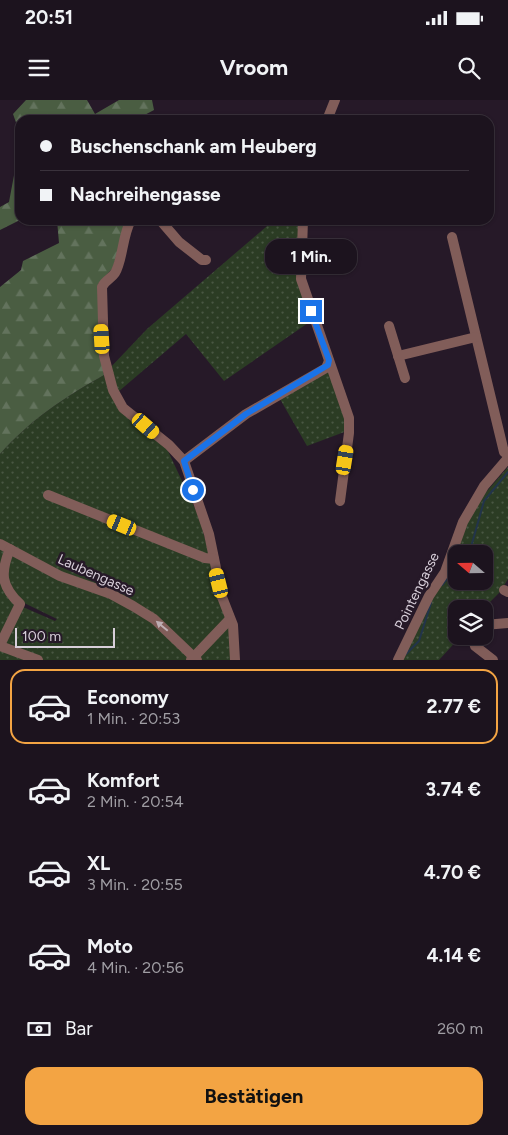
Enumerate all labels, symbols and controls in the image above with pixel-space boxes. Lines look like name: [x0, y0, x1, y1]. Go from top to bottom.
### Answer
text: 20:51: [25, 6, 73, 29]
icon: menu: [25, 54, 53, 82]
text: Vroom: [220, 54, 288, 81]
icon: search: [455, 54, 483, 82]
text: Buschenschank am Heuberg: [70, 135, 317, 158]
text: Nachreihengasse: [70, 183, 221, 206]
callout: 1 Min.: [265, 238, 357, 274]
text: 1 Min.: [290, 247, 332, 266]
route end: [300, 300, 322, 322]
car: [93, 324, 110, 354]
car: [129, 410, 162, 442]
car: [335, 444, 354, 476]
route start: [182, 479, 204, 501]
car: [105, 512, 138, 538]
north arrow: [448, 545, 492, 590]
map controls: [448, 545, 493, 645]
street label: Pointengasse: [391, 549, 443, 632]
street label: Laubengasse: [55, 551, 137, 600]
car: [208, 567, 229, 599]
button: layers: [448, 600, 493, 645]
one-way arrow: [156, 621, 168, 632]
scale bar: [15, 625, 115, 648]
text: 100 m: [22, 628, 61, 645]
icon: car: [27, 684, 72, 729]
text: Economy: [87, 686, 169, 709]
text: 2.77 €: [426, 695, 481, 718]
text: 1 Min. · 20:53: [87, 709, 180, 728]
icon: car: [27, 767, 72, 812]
text: Komfort: [87, 769, 160, 792]
text: 3.74 €: [425, 778, 481, 801]
text: 2 Min. · 20:54: [87, 792, 184, 811]
icon: car: [27, 850, 72, 895]
text: XL: [87, 852, 110, 875]
text: 4.70 €: [424, 861, 481, 884]
text: 3 Min. · 20:55: [87, 875, 183, 894]
icon: car: [27, 933, 72, 978]
text: Moto: [87, 935, 133, 958]
text: 4.14 €: [426, 944, 481, 967]
text: 4 Min. · 20:56: [87, 958, 184, 977]
icon: cash: [25, 1015, 53, 1043]
text: Bar: [65, 1017, 93, 1040]
text: 260 m: [437, 1019, 483, 1038]
button: Bestätigen: [25, 1067, 483, 1125]

